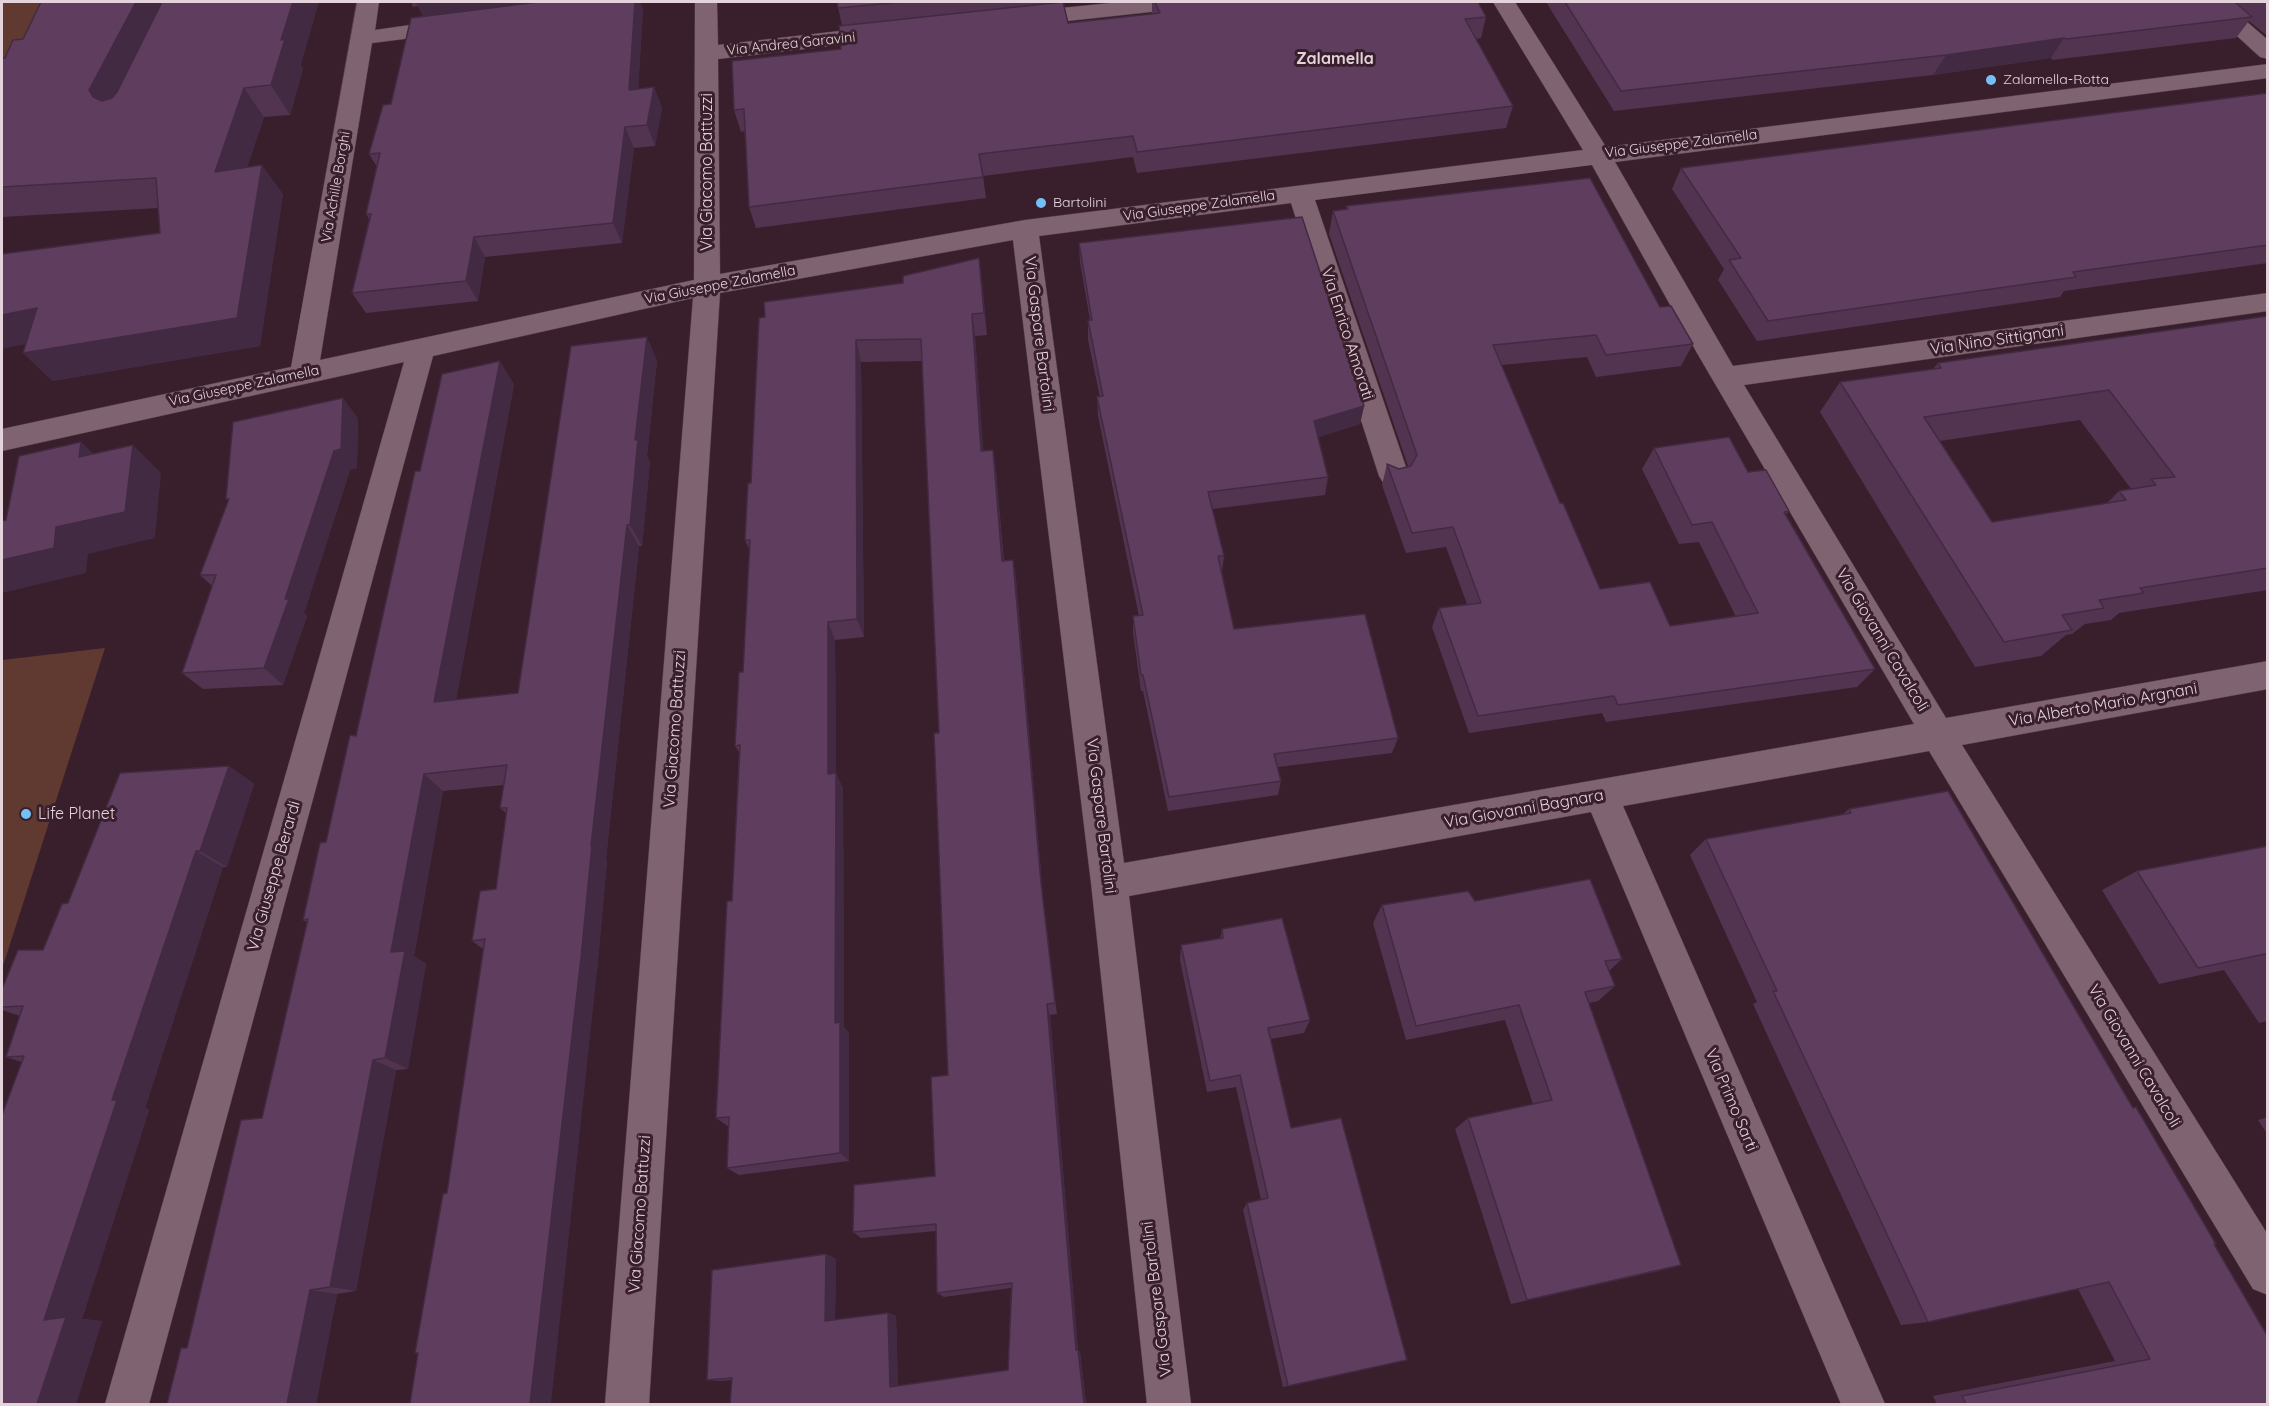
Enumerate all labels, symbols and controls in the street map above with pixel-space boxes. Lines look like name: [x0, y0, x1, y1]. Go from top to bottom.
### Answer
street label: Via Andrea Garavini: [726, 29, 856, 59]
district label: Zalamella: [1296, 49, 1374, 69]
place label: Zalamella-Rotta: [2003, 72, 2109, 88]
marker: Zalamella-Rotta: [1984, 73, 1998, 87]
street label: Via Giacomo Battuzzi: [697, 93, 717, 251]
street label: Via Giuseppe Zalamella: [1604, 126, 1758, 162]
street label: Via Achille Borghi: [318, 130, 354, 244]
street label: Via Giuseppe Zalamella: [1122, 187, 1276, 225]
place label: Bartolini: [1053, 195, 1106, 211]
marker: Bartolini: [1034, 196, 1048, 210]
street label: Via Gaspare Bartolini: [1020, 255, 1058, 413]
street label: Via Giuseppe Zalamella: [643, 262, 797, 308]
street label: Via Enrico Amorati: [1317, 266, 1377, 402]
street label: Via Nino Sittignani: [1929, 321, 2065, 359]
street label: Via Giuseppe Zalamella: [167, 362, 321, 410]
street label: Via Giovanni Cavalcoli: [1832, 565, 1932, 715]
street label: Via Giacomo Battuzzi: [660, 650, 690, 808]
street label: Via Alberto Mario Argnani: [2007, 679, 2199, 731]
street label: Via Gaspare Bartolini: [1082, 737, 1120, 895]
street label: Via Giovanni Bagnara: [1443, 786, 1605, 832]
street label: Via Giuseppe Berardi: [243, 799, 305, 953]
place label: Life Planet: [38, 804, 115, 824]
marker: Life Planet: [19, 807, 33, 821]
street label: Via Giovanni Cavalcoli: [2084, 981, 2184, 1131]
street label: Via Primo Sarti: [1701, 1046, 1761, 1154]
street label: Via Giacomo Battuzzi: [625, 1135, 655, 1293]
street label: Via Gaspare Bartolini: [1138, 1220, 1176, 1378]

